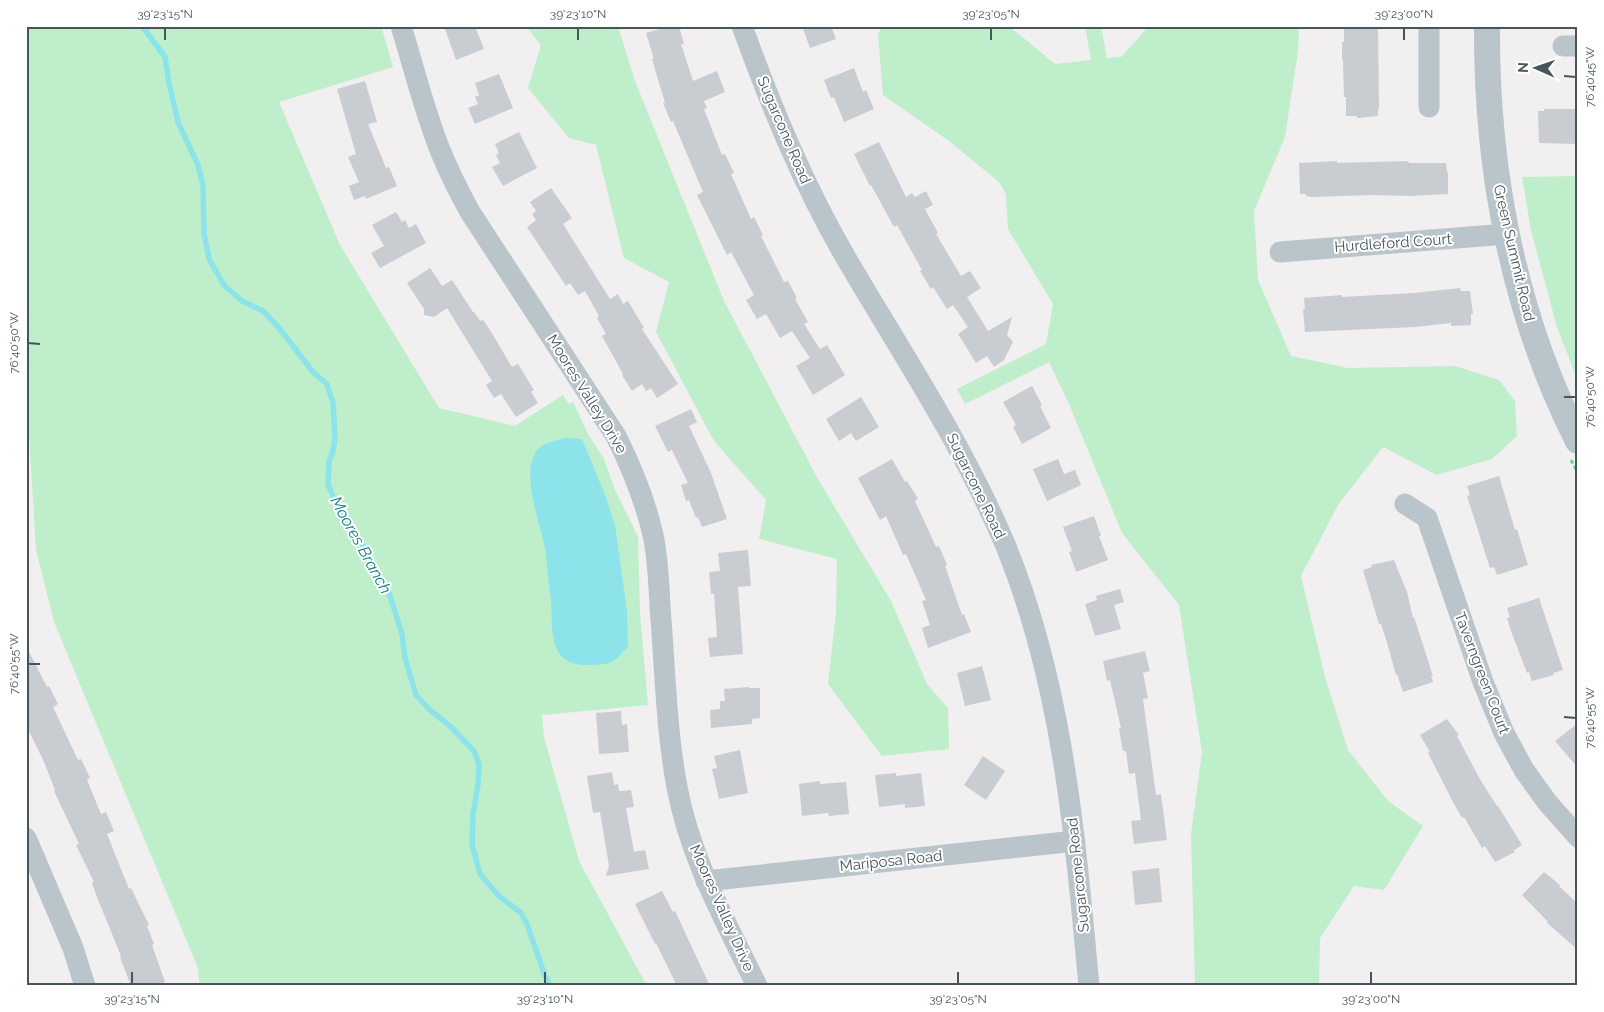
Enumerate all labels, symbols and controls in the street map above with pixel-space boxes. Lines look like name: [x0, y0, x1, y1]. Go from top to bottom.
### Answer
text: 39°23'15"N: [137, 7, 193, 21]
text: 39°23'10"N: [550, 7, 606, 21]
text: 39°23'05"N: [962, 7, 1020, 21]
text: 39°23'00"N: [1375, 7, 1433, 21]
north arrow: [1512, 42, 1562, 92]
text: 76°40'45"W: [1583, 46, 1597, 107]
text: N: [1515, 62, 1531, 73]
street label: Sugarcone Road: [753, 74, 815, 186]
street label: Green Summit Road: [1490, 183, 1538, 323]
street label: Hurdleford Court: [1334, 230, 1452, 256]
text: 76°40'50"W: [7, 312, 21, 374]
street label: Moores Valley Drive: [543, 331, 631, 457]
text: 76°40'50"W: [1583, 366, 1597, 428]
street label: Sugarcone Road: [943, 430, 1009, 542]
water label: Moores Branch: [326, 493, 396, 597]
street label: Taverngreen Court: [1450, 610, 1514, 736]
text: 76°40'55"W: [7, 633, 21, 694]
text: 76°40'55"W: [1583, 687, 1597, 748]
street label: Sugarcone Road: [1063, 817, 1093, 933]
street label: Moores Valley Drive: [686, 842, 758, 974]
street label: Mariposa Road: [839, 847, 943, 875]
text: 39°23'15"N: [104, 992, 160, 1006]
text: 39°23'10"N: [517, 992, 573, 1006]
text: 39°23'05"N: [929, 992, 987, 1006]
text: 39°23'00"N: [1342, 992, 1400, 1006]

